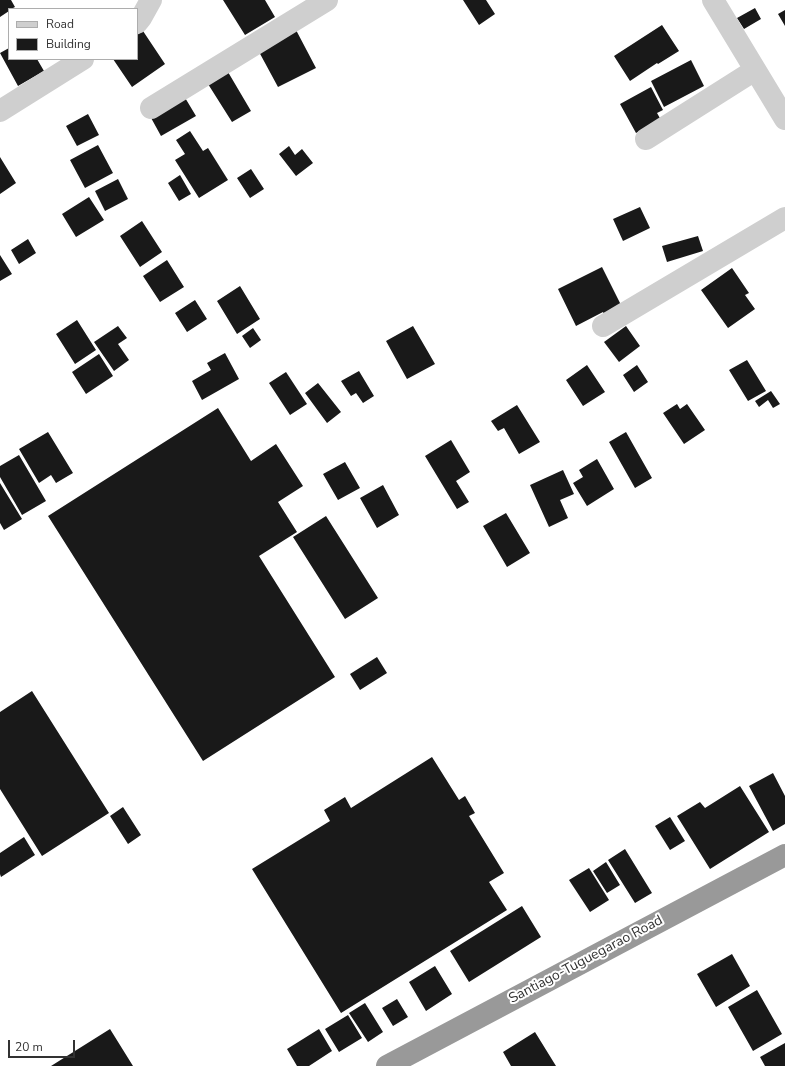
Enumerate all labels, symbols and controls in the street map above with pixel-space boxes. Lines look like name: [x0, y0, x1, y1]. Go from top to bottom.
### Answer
legend: [8, 8, 138, 60]
text: Road: [46, 16, 74, 32]
text: Building: [46, 36, 91, 52]
street label: Santiago-Tuguegarao Road: [506, 912, 666, 1008]
scale bar: [10, 1032, 77, 1058]
text: 20 m: [15, 1039, 43, 1055]

